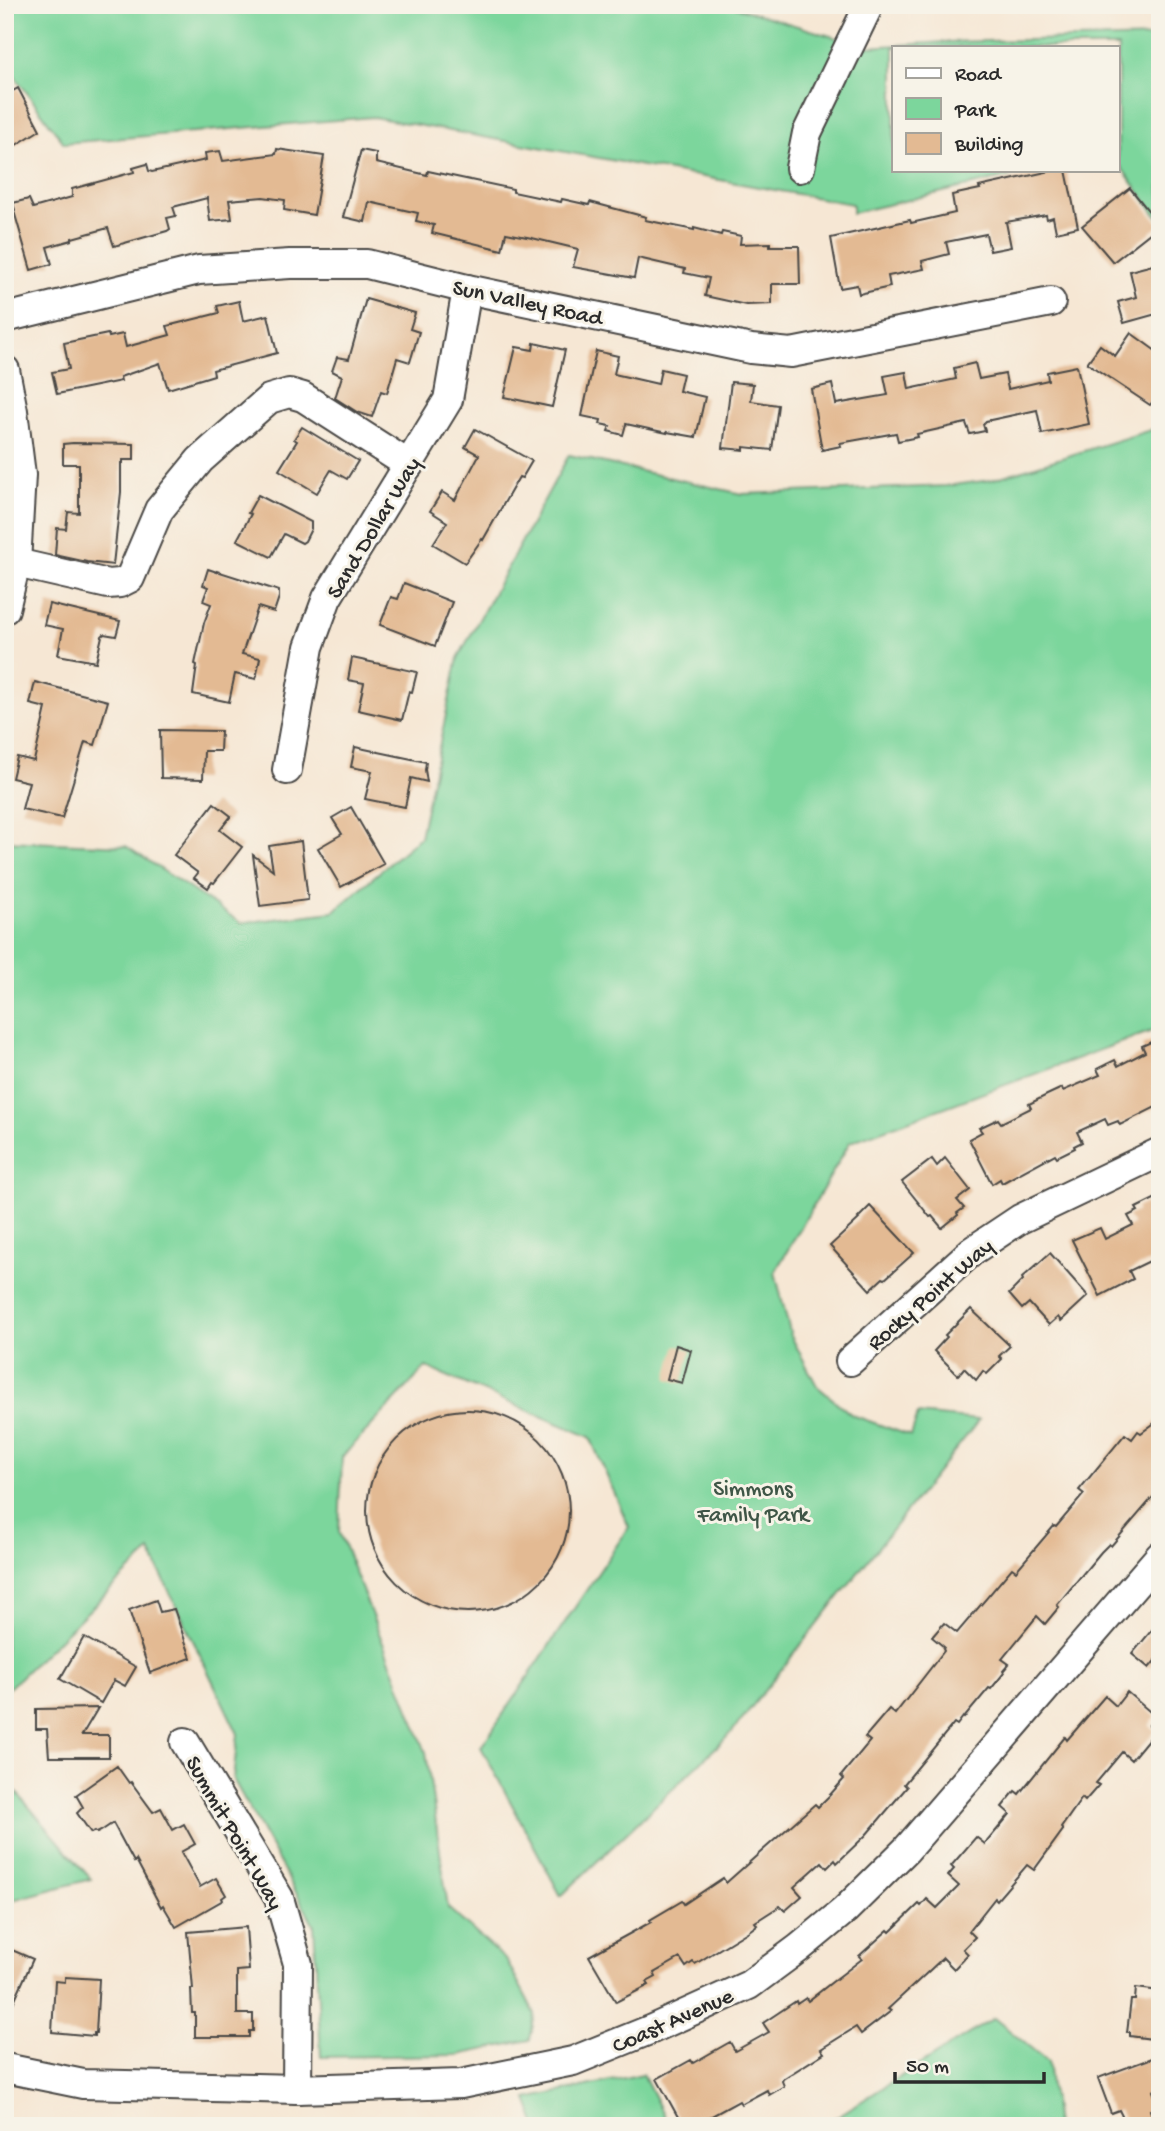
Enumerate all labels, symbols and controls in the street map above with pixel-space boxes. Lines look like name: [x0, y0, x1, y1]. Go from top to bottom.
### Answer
legend: [892, 46, 1120, 172]
text: Road: [955, 64, 1003, 89]
text: Park: [954, 100, 998, 125]
text: Building: [954, 134, 1024, 159]
street label: Sun Valley Road: [450, 275, 606, 334]
street label: Sand Dollar Way: [322, 453, 428, 604]
street label: Rocky Point Way: [863, 1234, 1000, 1358]
park label: Simmons Family Park: [696, 1477, 812, 1530]
street label: Summit Point Way: [178, 1752, 288, 1915]
street label: Coast Avenue: [609, 1983, 739, 2061]
scale bar: [895, 2040, 1044, 2084]
text: 50 m: [906, 2056, 949, 2081]

